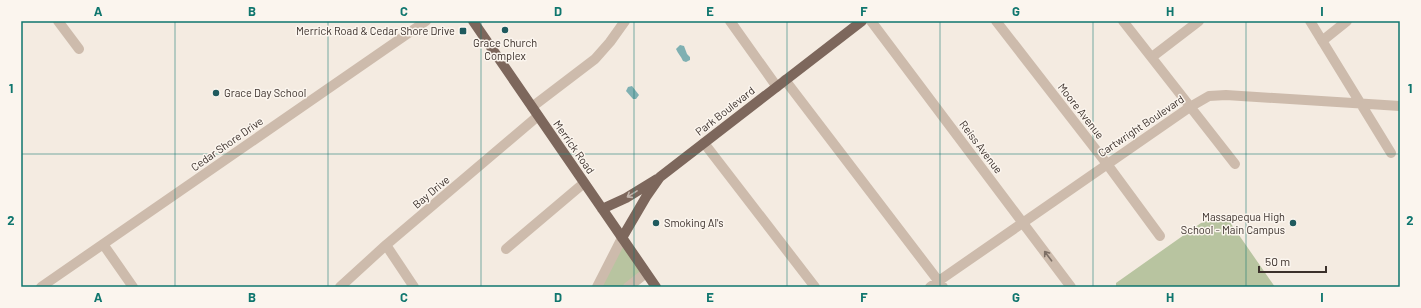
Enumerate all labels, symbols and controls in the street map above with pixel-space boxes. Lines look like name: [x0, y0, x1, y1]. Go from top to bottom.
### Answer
text: A: [94, 3, 103, 19]
text: B: [248, 3, 256, 19]
text: C: [400, 3, 408, 19]
text: D: [554, 3, 562, 19]
text: E: [706, 3, 714, 19]
text: F: [860, 3, 868, 19]
text: G: [1012, 3, 1020, 19]
text: H: [1166, 3, 1174, 19]
text: I: [1320, 3, 1324, 19]
place label: Merrick Road & Cedar Shore Drive: [296, 24, 455, 37]
marker: Grace Church Complex: [500, 25, 510, 35]
marker: Merrick Road & Cedar Shore Drive: [458, 26, 468, 36]
place label: Grace Church Complex: [473, 36, 537, 62]
text: 1: [9, 80, 13, 96]
street label: Moore Avenue: [1056, 80, 1107, 141]
text: 1: [1408, 80, 1412, 96]
street label: Park Boulevard: [693, 83, 757, 138]
place label: Grace Day School: [224, 86, 306, 99]
marker: Grace Day School: [211, 88, 221, 98]
street label: Cartwright Boulevard: [1095, 92, 1186, 159]
street label: Cedar Shore Drive: [188, 114, 265, 173]
street label: Merrick Road: [551, 117, 598, 176]
street label: Reiss Avenue: [957, 118, 1006, 176]
street label: Bay Drive: [410, 172, 452, 211]
one-way arrow: [627, 190, 638, 198]
place label: Massapequa High School - Main Campus: [1181, 210, 1285, 236]
text: 2: [7, 212, 15, 228]
text: 2: [1406, 212, 1414, 228]
place label: Smoking Al's: [664, 216, 723, 229]
marker: Smoking Al's: [651, 218, 661, 228]
marker: Massapequa High School - Main Campus: [1288, 218, 1298, 228]
scale bar: [1259, 248, 1326, 274]
one-way arrow: [1044, 250, 1053, 261]
text: 50 m: [1265, 254, 1290, 268]
text: A: [94, 289, 103, 305]
text: B: [248, 289, 256, 305]
text: C: [400, 289, 408, 305]
text: D: [554, 289, 562, 305]
text: E: [706, 289, 714, 305]
text: F: [860, 289, 868, 305]
text: G: [1012, 289, 1020, 305]
text: H: [1166, 289, 1174, 305]
text: I: [1320, 289, 1324, 305]

